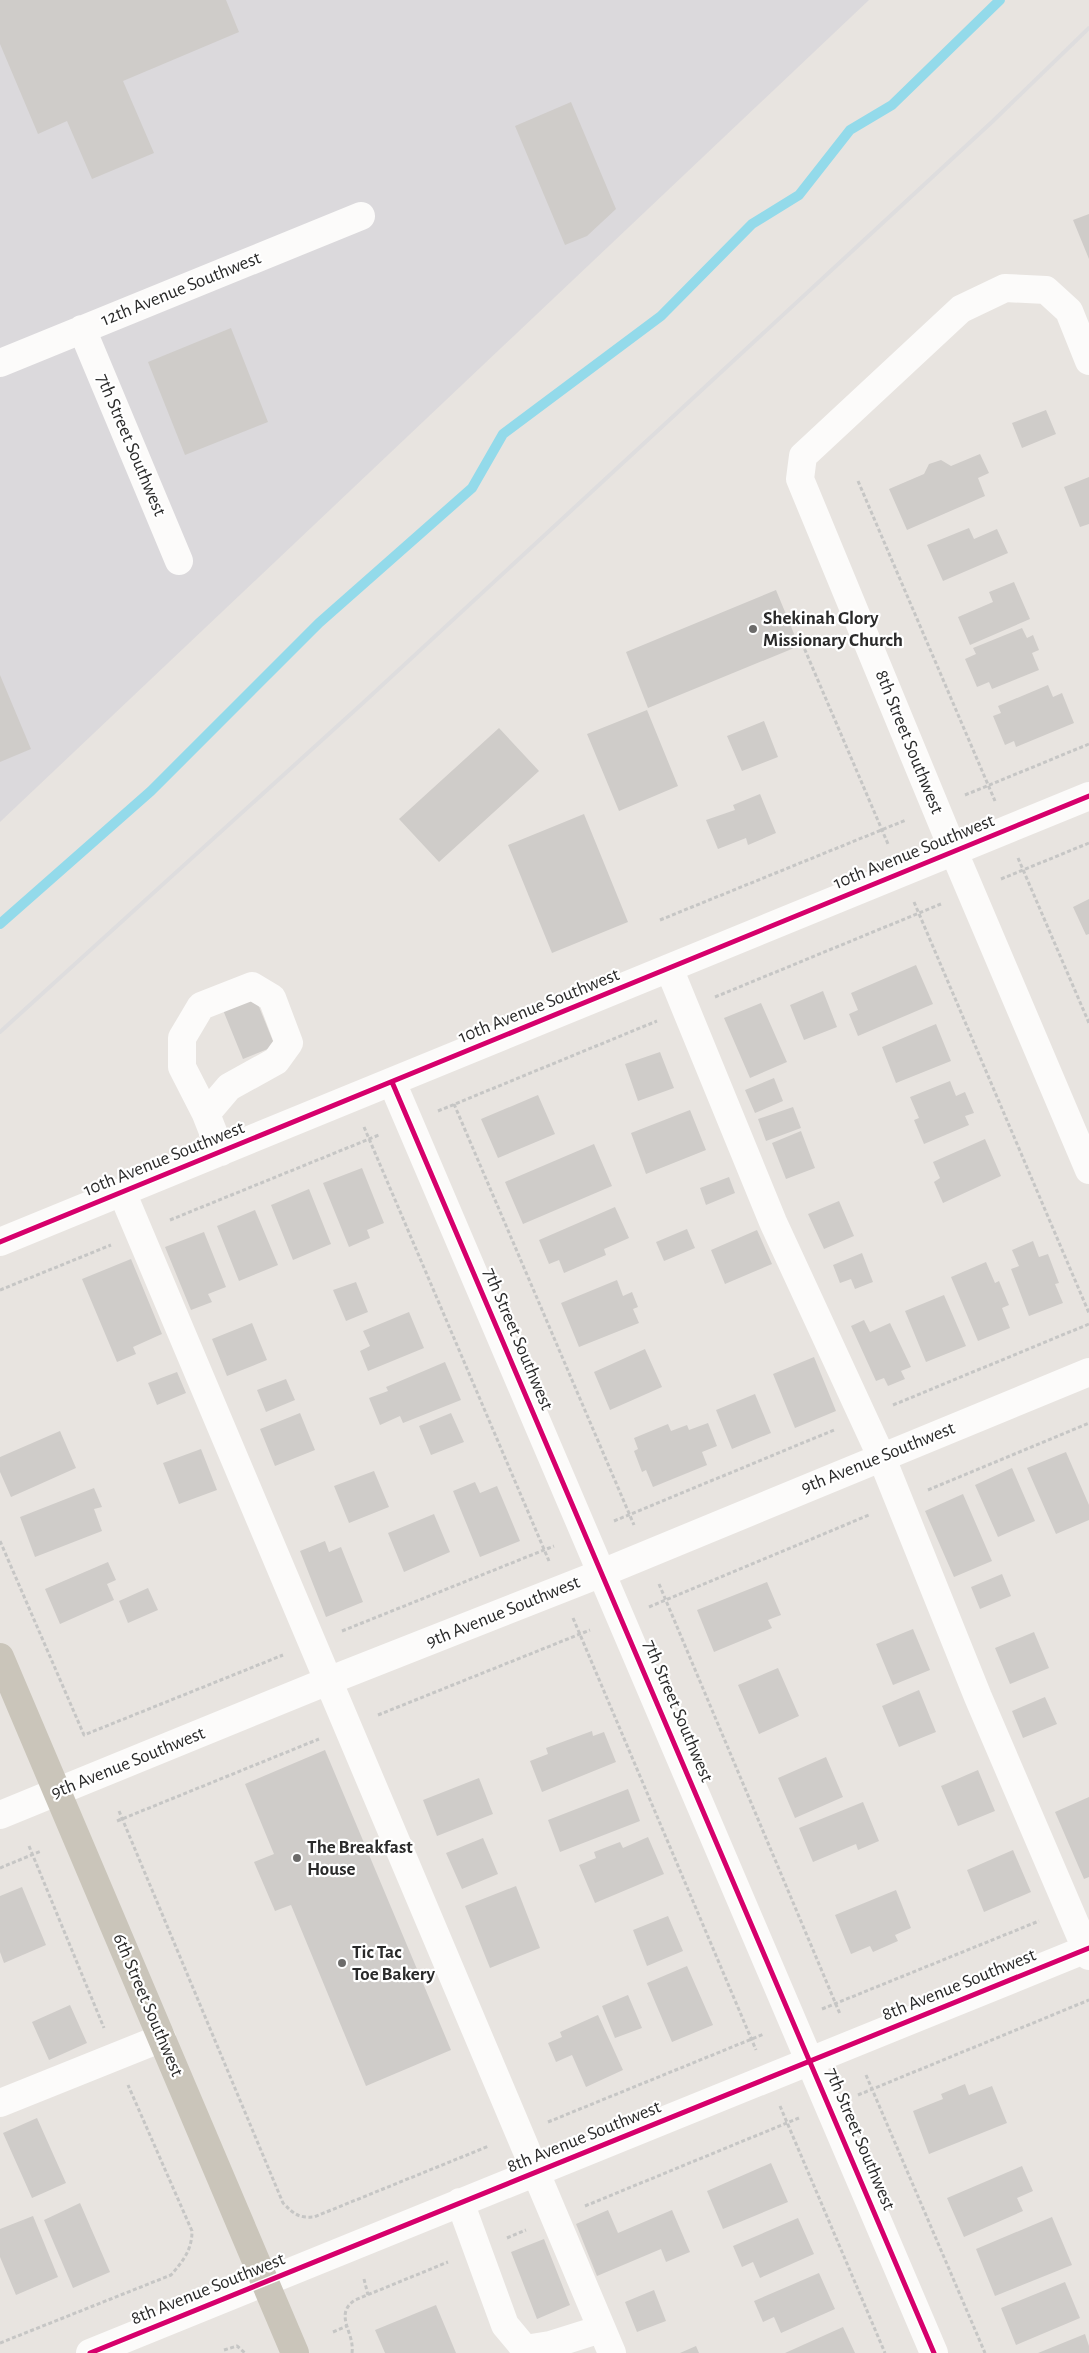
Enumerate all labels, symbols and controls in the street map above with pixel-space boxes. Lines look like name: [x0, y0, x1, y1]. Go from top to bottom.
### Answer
street label: 12th Avenue Southwest: [98, 248, 264, 330]
street label: 7th Street Southwest: [92, 371, 170, 519]
place label: Shekinah Glory Missionary Church: [763, 609, 903, 650]
marker: Shekinah Glory Missionary Church: [747, 623, 759, 635]
street label: 8th Street Southwest: [871, 667, 947, 817]
street label: 10th Avenue Southwest: [831, 811, 997, 893]
street label: 10th Avenue Southwest: [456, 965, 622, 1047]
street label: 10th Avenue Southwest: [81, 1118, 247, 1200]
street label: 7th Street Southwest: [479, 1265, 557, 1413]
street label: 9th Avenue Southwest: [798, 1418, 958, 1498]
street label: 9th Avenue Southwest: [423, 1572, 583, 1652]
street label: 7th Street Southwest: [639, 1637, 717, 1785]
street label: 9th Avenue Southwest: [48, 1723, 208, 1803]
place label: The Breakfast House: [307, 1838, 413, 1879]
marker: The Breakfast House: [291, 1852, 303, 1864]
street label: 6th Street Southwest: [109, 1931, 187, 2079]
place label: Tic Tac Toe Bakery: [352, 1943, 436, 1984]
street label: 8th Avenue Southwest: [879, 1945, 1039, 2025]
marker: Tic Tac Toe Bakery: [336, 1957, 348, 1969]
street label: 7th Street Southwest: [821, 2065, 899, 2213]
street label: 8th Avenue Southwest: [504, 2097, 664, 2177]
street label: 8th Avenue Southwest: [128, 2249, 288, 2329]

